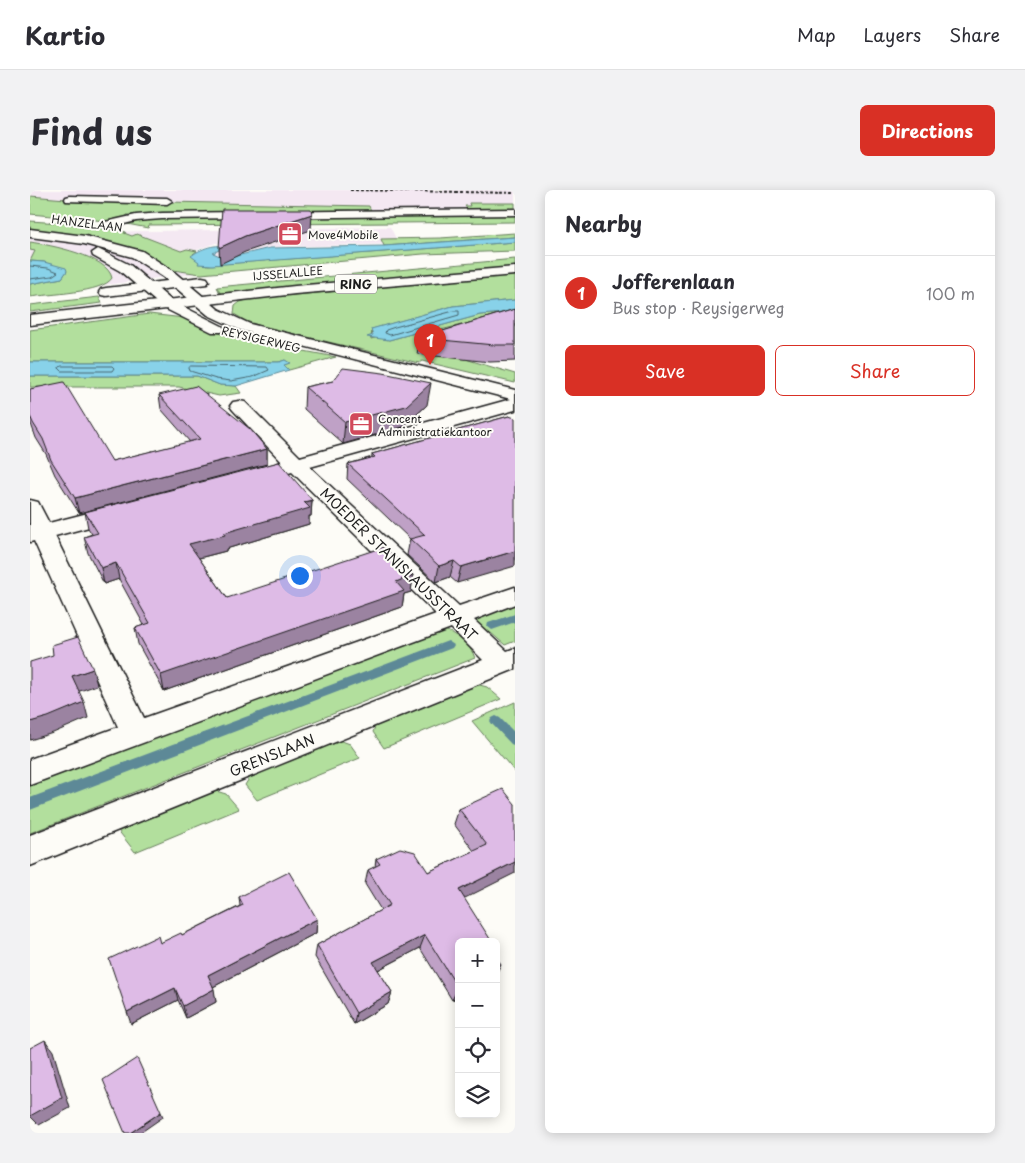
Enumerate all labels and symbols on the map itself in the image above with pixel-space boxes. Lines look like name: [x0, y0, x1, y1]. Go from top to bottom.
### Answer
street label: HANZELAAN: [50, 210, 124, 236]
office icon: Move4Mobile: [277, 221, 303, 247]
place label: Move4Mobile: [308, 226, 378, 243]
street label: IJSSELALLEE: [252, 261, 324, 285]
road number: RING: [335, 275, 377, 294]
street label: REYSIGERWEG: [220, 322, 302, 356]
pin: 1: [414, 324, 446, 365]
place label: Concent Administratiekantoor: [378, 410, 493, 440]
office icon: Concent Administratiekantoor: [348, 411, 374, 437]
street label: MOEDER STANISLAUSSTRAAT: [315, 483, 483, 645]
your location: [287, 563, 313, 589]
street label: GRENSLAAN: [226, 728, 318, 782]

